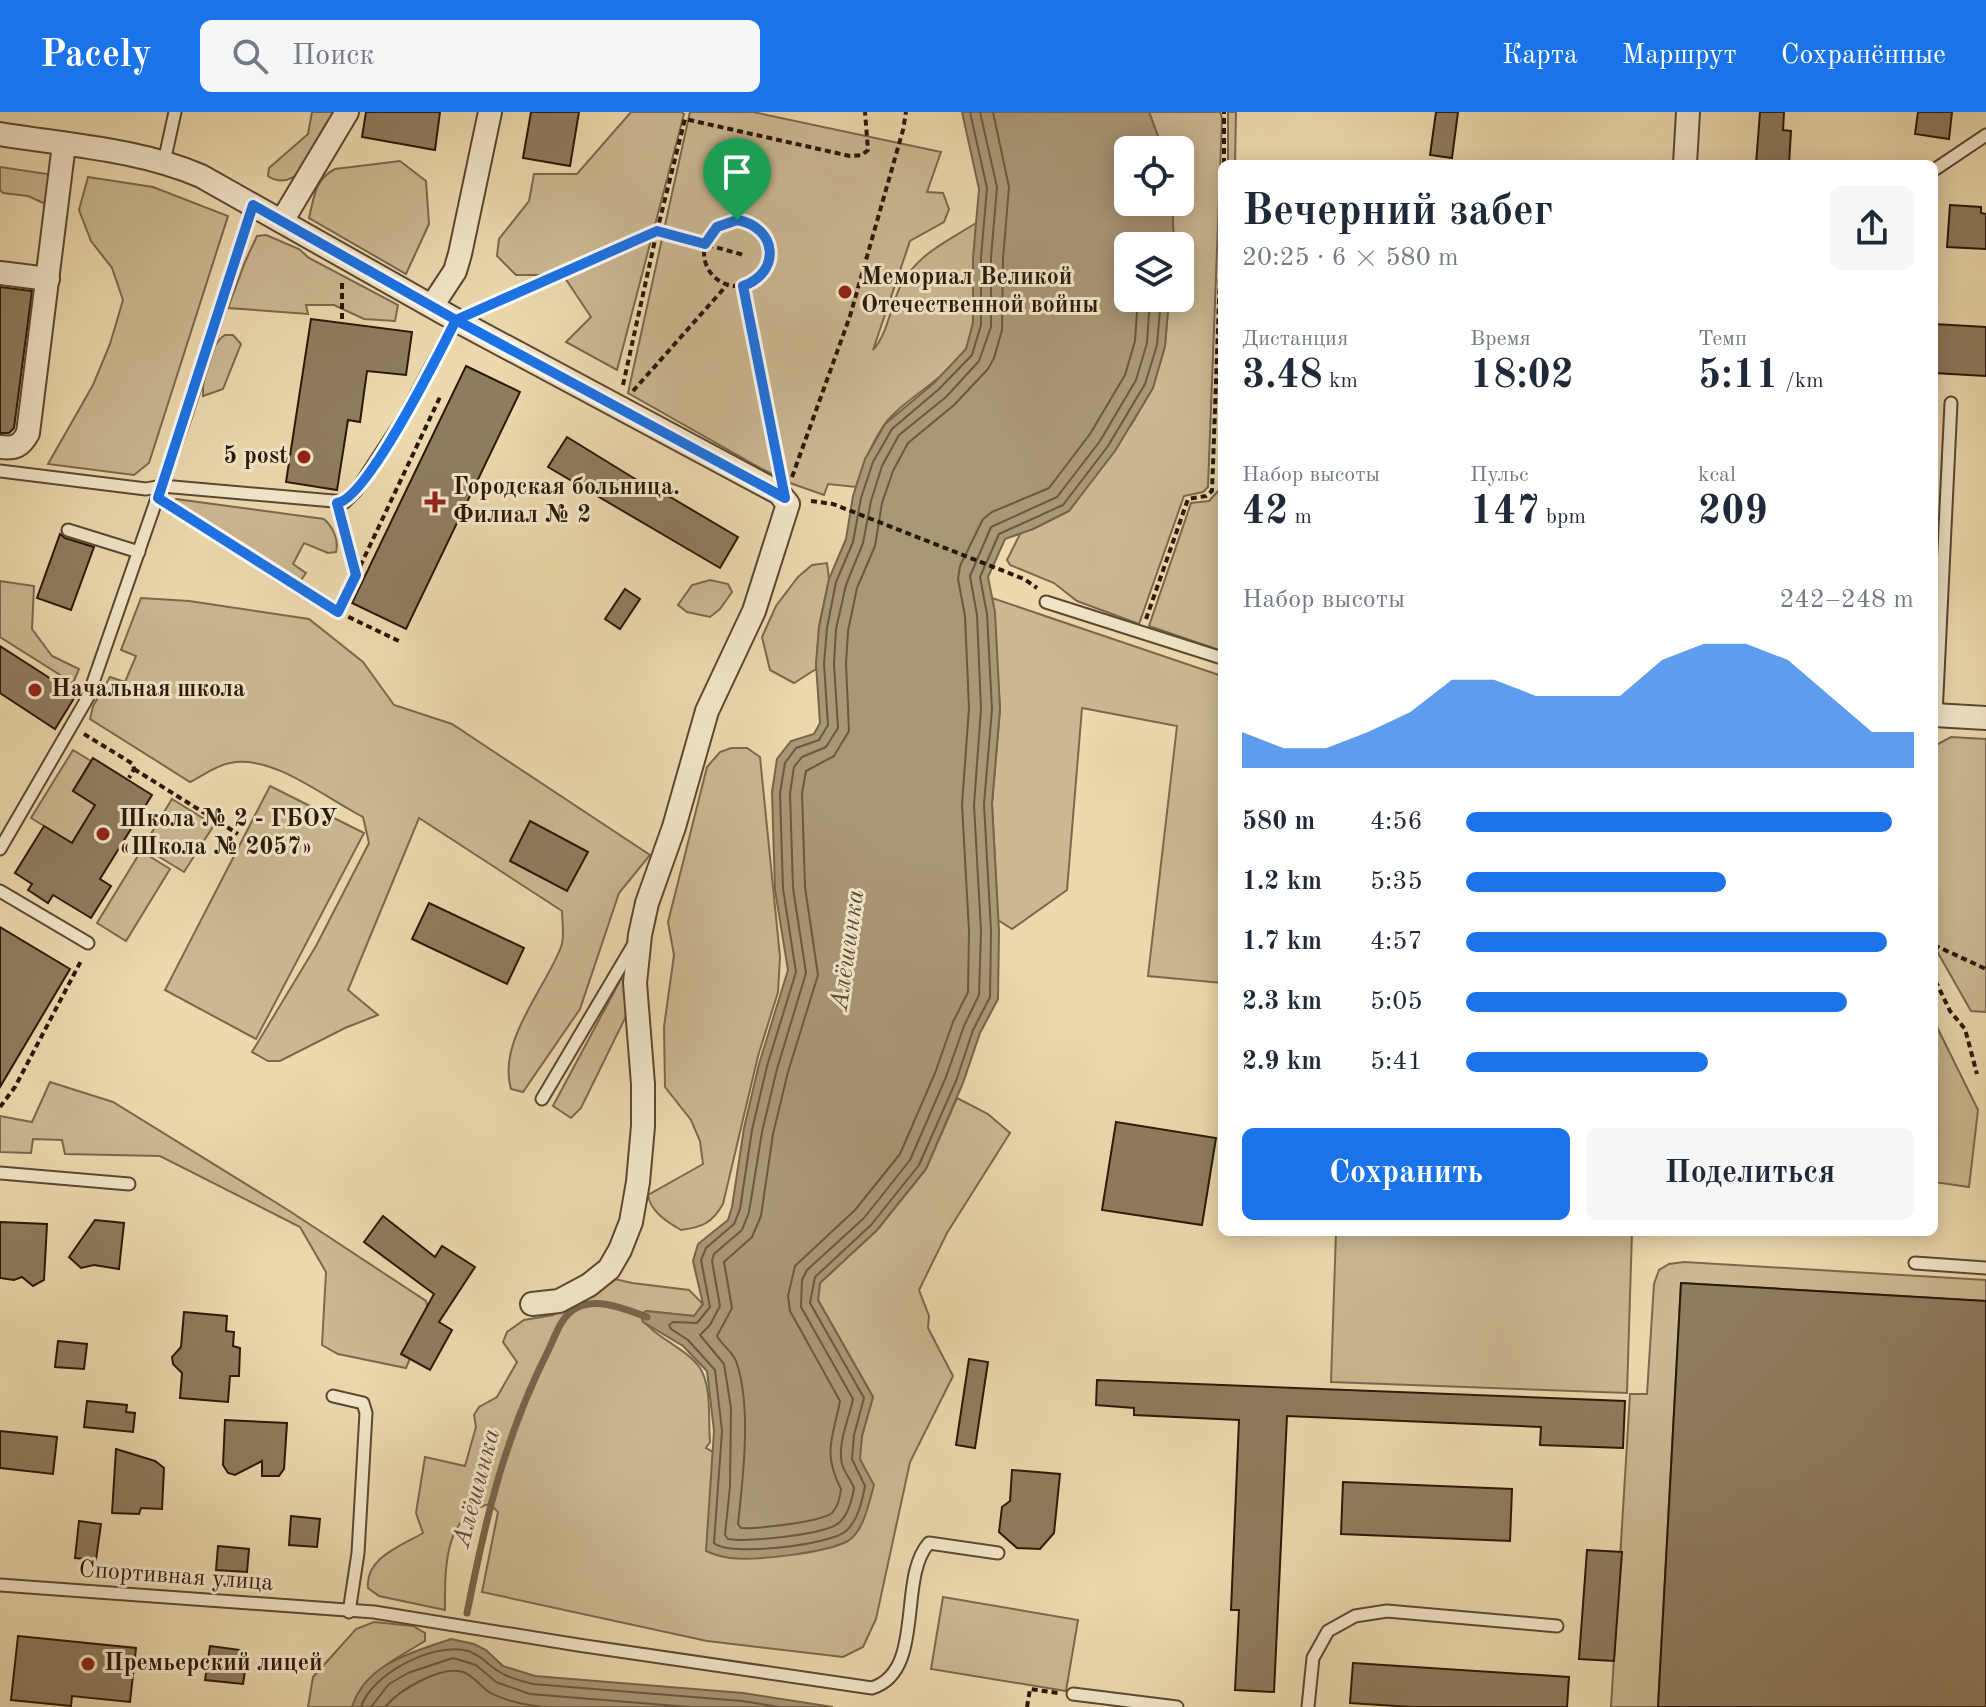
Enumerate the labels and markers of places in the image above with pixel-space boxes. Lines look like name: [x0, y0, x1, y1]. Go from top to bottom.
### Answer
pin: [703, 138, 771, 220]
place label: Мемориал Великой Отечественной войны: [861, 266, 1099, 318]
marker: Мемориал Великой Отечественной войны: [836, 283, 854, 301]
place label: 5 post: [223, 444, 288, 469]
marker: 5 post: [295, 448, 313, 466]
place label: Городская больница. Филиал № 2: [453, 476, 680, 528]
marker: Городская больница. Филиал № 2: [424, 491, 446, 513]
place label: Начальная школа: [51, 678, 245, 702]
marker: Начальная школа: [26, 681, 44, 699]
place label: Школа № 2 - ГБОУ «Школа № 2057»: [119, 808, 338, 860]
marker: Школа № 2 - ГБОУ «Школа № 2057»: [94, 825, 112, 843]
place label: Премьерский лицей: [104, 1652, 323, 1676]
marker: Премьерский лицей: [79, 1655, 97, 1673]

